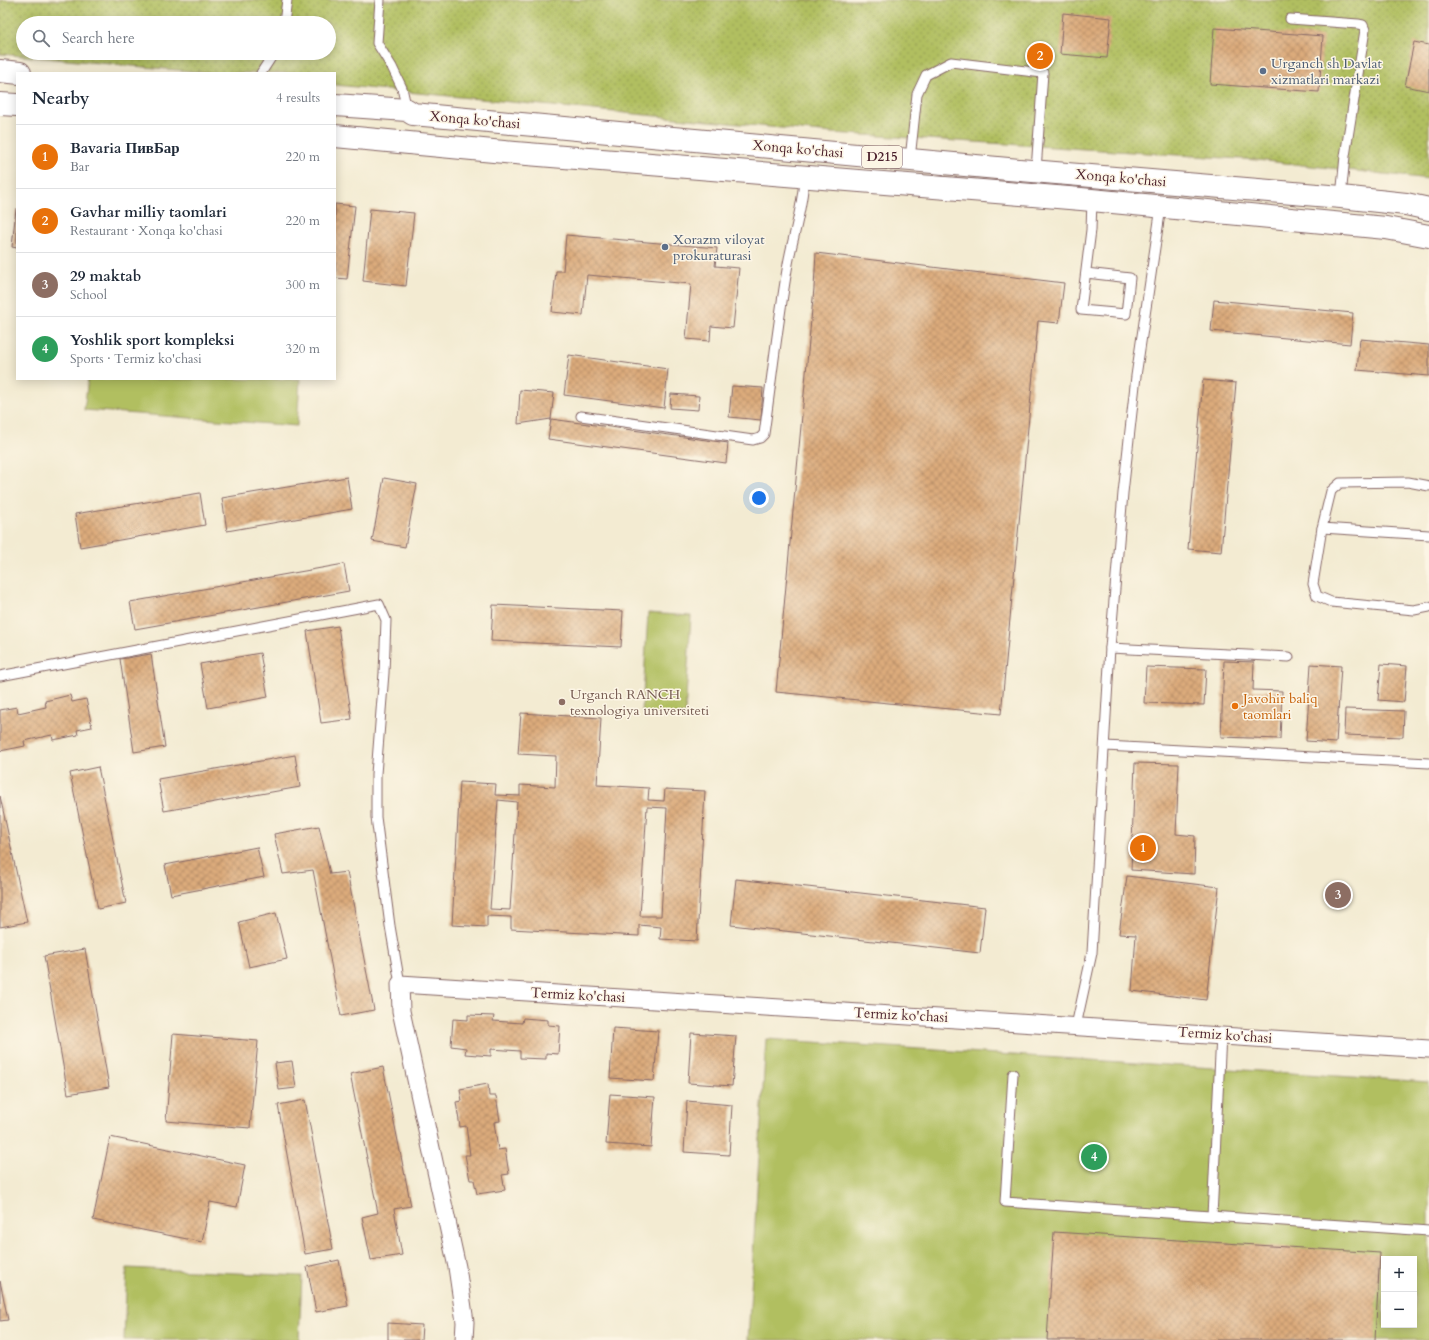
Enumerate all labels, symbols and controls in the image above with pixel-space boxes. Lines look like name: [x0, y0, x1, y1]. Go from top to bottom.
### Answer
search box: [16, 16, 336, 60]
icon: search: [30, 27, 52, 49]
text: Search here: [62, 28, 135, 48]
pin: 2: [1027, 41, 1053, 71]
place label: Urganch sh Davlat xizmatlari markazi: [1271, 54, 1382, 89]
marker: Urganch sh Davlat xizmatlari markazi: [1258, 66, 1268, 76]
text: Nearby: [32, 87, 89, 110]
text: 4 results: [276, 89, 320, 107]
street label: Xonqa ko'chasi: [429, 107, 521, 133]
street label: Xonqa ko'chasi: [752, 136, 844, 162]
text: Bavaria ПивБар: [70, 138, 180, 158]
road number: D215: [862, 146, 902, 168]
text: 1: [42, 148, 48, 166]
text: 220 m: [286, 148, 320, 166]
text: Bar: [70, 158, 89, 176]
street label: Xonqa ko'chasi: [1075, 165, 1167, 191]
text: Gavhar milliy taomlari: [70, 202, 227, 222]
text: 2: [42, 212, 48, 230]
text: 220 m: [286, 212, 320, 230]
text: Restaurant · Xonqa ko'chasi: [70, 222, 223, 240]
place label: Xorazm viloyat prokuraturasi: [673, 230, 765, 265]
marker: Xorazm viloyat prokuraturasi: [660, 242, 670, 252]
text: 29 maktab: [70, 266, 141, 286]
text: 3: [42, 276, 48, 294]
text: 300 m: [286, 276, 320, 294]
text: School: [70, 286, 107, 304]
text: Yoshlik sport kompleksi: [70, 330, 235, 350]
text: 4: [42, 340, 48, 358]
text: 320 m: [286, 340, 320, 358]
text: Sports · Termiz ko'chasi: [70, 350, 202, 368]
your location: [749, 488, 769, 508]
place label: Urganch RANCH texnologiya universiteti: [570, 685, 709, 720]
place label: Javohir baliq taomlari: [1241, 689, 1318, 724]
marker: Urganch RANCH texnologiya universiteti: [557, 697, 567, 707]
marker: Javohir baliq taomlari: [1230, 701, 1240, 711]
pin: 1: [1130, 833, 1156, 863]
pin: 3: [1325, 880, 1351, 910]
street label: Termiz ko'chasi: [530, 983, 626, 1007]
street label: Termiz ko'chasi: [853, 1003, 949, 1027]
street label: Termiz ko'chasi: [1177, 1022, 1273, 1048]
pin: 4: [1081, 1142, 1107, 1172]
map controls: [1381, 1256, 1417, 1328]
button: +: [1381, 1256, 1417, 1292]
button: −: [1381, 1292, 1417, 1328]

